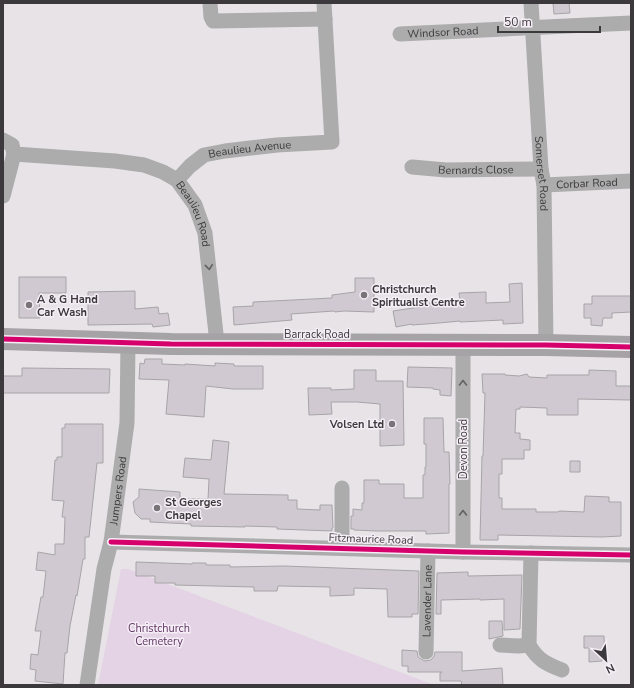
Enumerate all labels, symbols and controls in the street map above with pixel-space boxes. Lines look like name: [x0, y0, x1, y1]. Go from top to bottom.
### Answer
scale bar: [498, 8, 600, 34]
text: 50 m: [504, 14, 532, 30]
street label: Windsor Road: [407, 23, 479, 41]
street label: Somerset Road: [532, 136, 552, 211]
street label: Beaulieu Avenue: [207, 137, 292, 162]
street label: Bernards Close: [437, 162, 514, 178]
street label: Corbar Road: [556, 174, 618, 192]
street label: Beaulieu Road: [173, 178, 214, 248]
one-way arrow: [204, 264, 213, 270]
place label: Christchurch Spiritualist Centre: [372, 282, 465, 310]
marker: Christchurch Spiritualist Centre: [359, 290, 369, 300]
place label: A & G Hand Car Wash: [37, 292, 98, 320]
marker: A & G Hand Car Wash: [24, 300, 34, 310]
street label: Barrack Road: [284, 327, 350, 342]
one-way arrow: [459, 380, 467, 386]
place label: Volsen Ltd: [329, 417, 384, 432]
marker: Volsen Ltd: [387, 419, 397, 429]
street label: Devon Road: [456, 419, 471, 479]
street label: Jumpers Road: [106, 455, 130, 527]
place label: St Georges Chapel: [165, 495, 222, 523]
marker: St Georges Chapel: [152, 503, 162, 513]
one-way arrow: [458, 510, 467, 516]
street label: Fitzmaurice Road: [328, 530, 414, 548]
street label: Lavender Lane: [419, 564, 435, 637]
park label: Christchurch Cemetery: [128, 621, 190, 649]
north arrow: [586, 640, 626, 680]
text: N: [603, 660, 617, 677]

